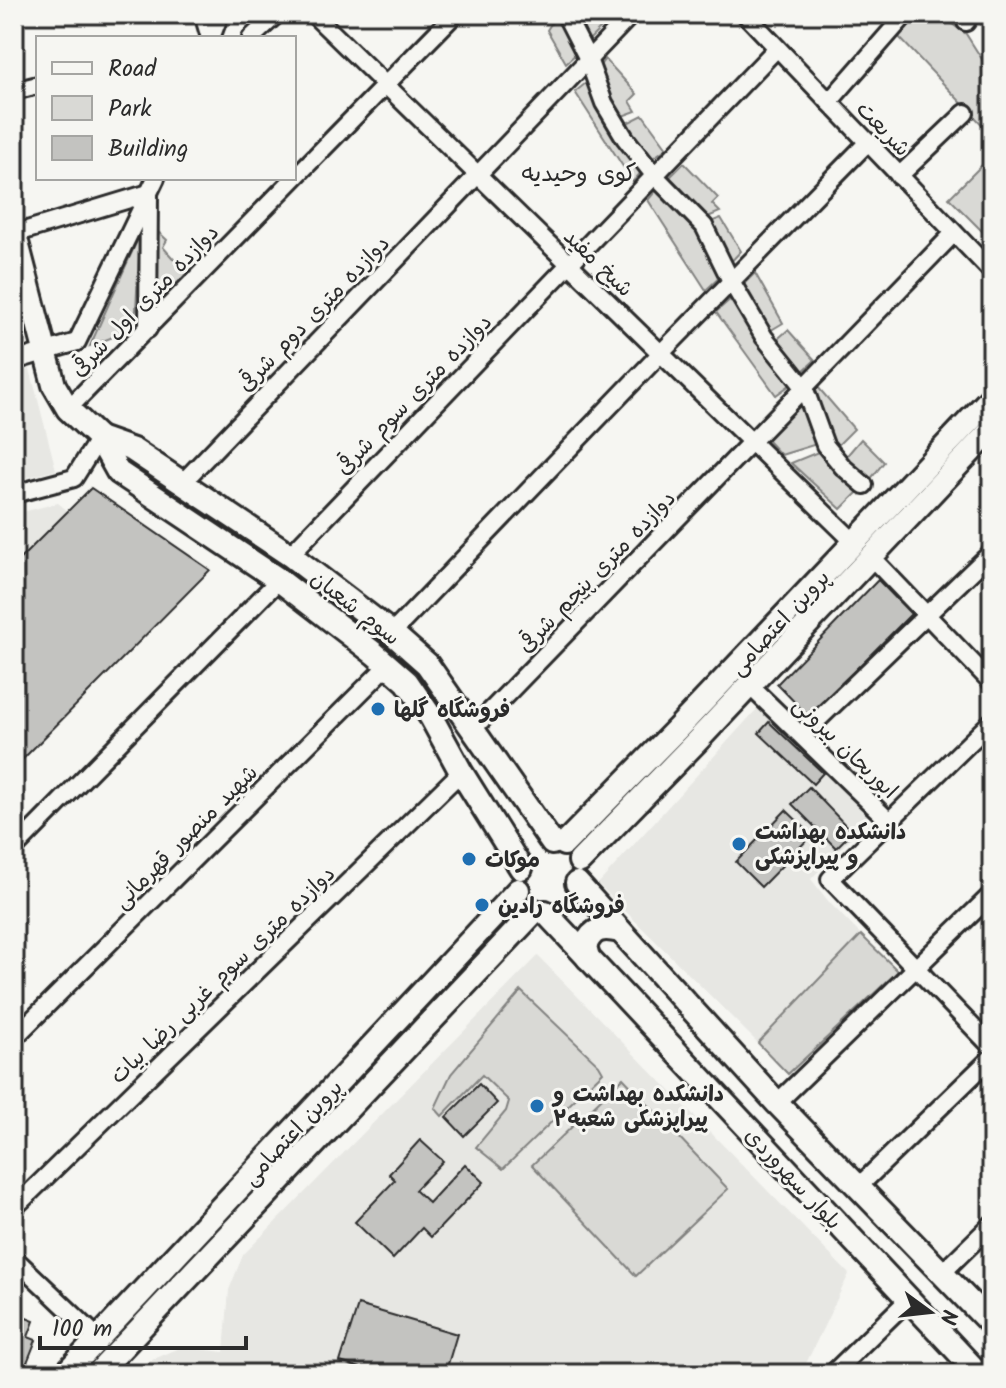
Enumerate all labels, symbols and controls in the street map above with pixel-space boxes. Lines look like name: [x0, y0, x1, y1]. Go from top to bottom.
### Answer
legend: [36, 36, 296, 180]
text: Road: [108, 50, 157, 89]
text: Park: [108, 90, 152, 129]
street label: شریعت: [847, 94, 918, 166]
text: Building: [108, 130, 188, 169]
district label: کوی وحیدیه: [522, 155, 636, 194]
street label: دوازده متری اول شرقی: [63, 217, 228, 386]
street label: شیخ مفید: [554, 221, 640, 306]
street label: دوازده متری دوم شرقی: [230, 228, 399, 401]
street label: دوازده متری سوم شرقی: [328, 307, 501, 485]
street label: دوازده متری پنجم شرقی: [510, 483, 685, 662]
street label: سوم شعبان: [302, 563, 407, 655]
street label: پروین اعتصامی: [722, 563, 840, 685]
street label: ابوریحان بیرونی: [784, 689, 905, 808]
place label: فروشگاه گلها: [394, 694, 510, 729]
marker: فروشگاه گلها: [369, 700, 387, 718]
street label: شهید منصور قهرمانی: [106, 757, 267, 918]
place label: دانشکده بهداشت و پیراپزشکی: [755, 816, 906, 876]
marker: دانشکده بهداشت و پیراپزشکی: [730, 835, 748, 853]
place label: موکات: [485, 844, 540, 879]
marker: موکات: [460, 850, 478, 868]
street label: دوازده متری سوم غربی رضا بیات: [103, 858, 345, 1093]
place label: فروشگاه رادین: [498, 890, 625, 925]
marker: فروشگاه رادین: [473, 896, 491, 914]
street label: پروین اعتصامی: [235, 1073, 353, 1195]
place label: دانشکده بهداشت و پیراپزشکى شعبه۲: [551, 1078, 724, 1138]
marker: دانشکده بهداشت و پیراپزشکى شعبه۲: [528, 1097, 546, 1115]
street label: بلوار سهروردی: [735, 1120, 849, 1239]
north arrow: [890, 1272, 970, 1352]
scale bar: [40, 1300, 246, 1350]
text: N: [928, 1305, 966, 1328]
text: 100 m: [52, 1310, 112, 1349]

